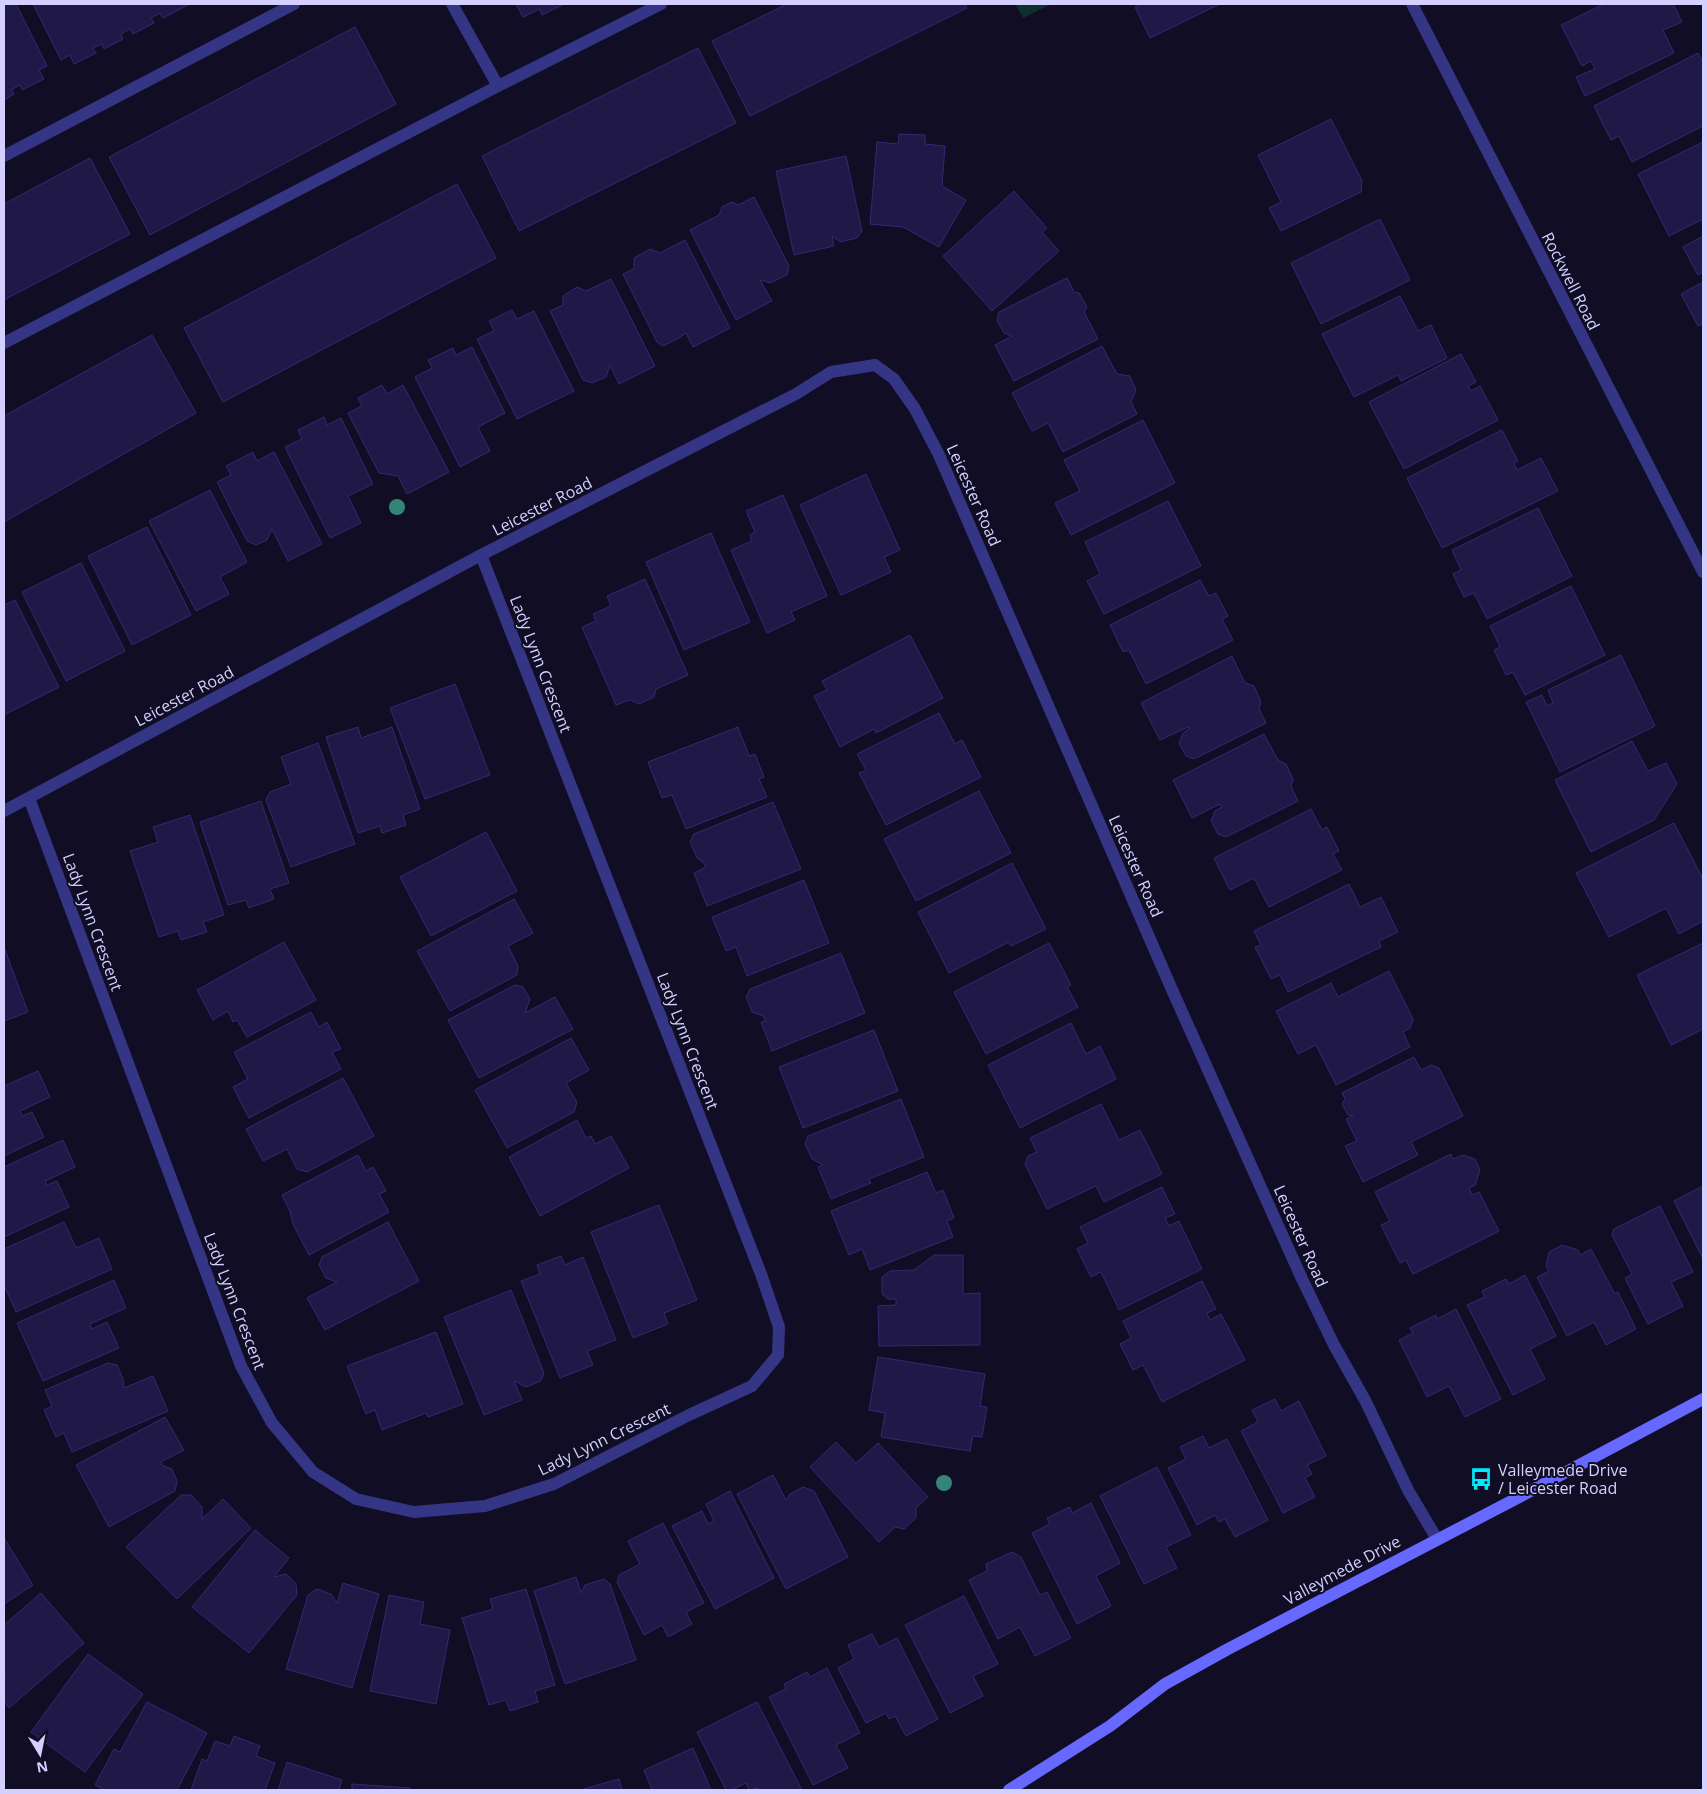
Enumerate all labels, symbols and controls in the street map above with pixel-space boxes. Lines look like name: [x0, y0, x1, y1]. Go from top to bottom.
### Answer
street label: Rockwell Road: [1537, 228, 1605, 334]
street label: Leicester Road: [942, 441, 1006, 549]
street label: Leicester Road: [488, 471, 596, 541]
street label: Lady Lynn Crescent: [505, 592, 577, 736]
street label: Leicester Road: [131, 661, 237, 731]
street label: Leicester Road: [1104, 812, 1168, 920]
street label: Lady Lynn Crescent: [58, 850, 128, 994]
street label: Lady Lynn Crescent: [652, 969, 724, 1113]
street label: Leicester Road: [1269, 1182, 1333, 1290]
street label: Lady Lynn Crescent: [199, 1229, 271, 1373]
street label: Lady Lynn Crescent: [534, 1397, 674, 1481]
place label: Valleymede Drive / Leicester Road: [1498, 1459, 1627, 1499]
bus stop icon: Valleymede Drive / Leicester Road: [1468, 1466, 1494, 1492]
street label: Valleymede Drive: [1280, 1530, 1404, 1610]
north arrow: [15, 1729, 65, 1779]
text: N: [35, 1757, 50, 1778]

